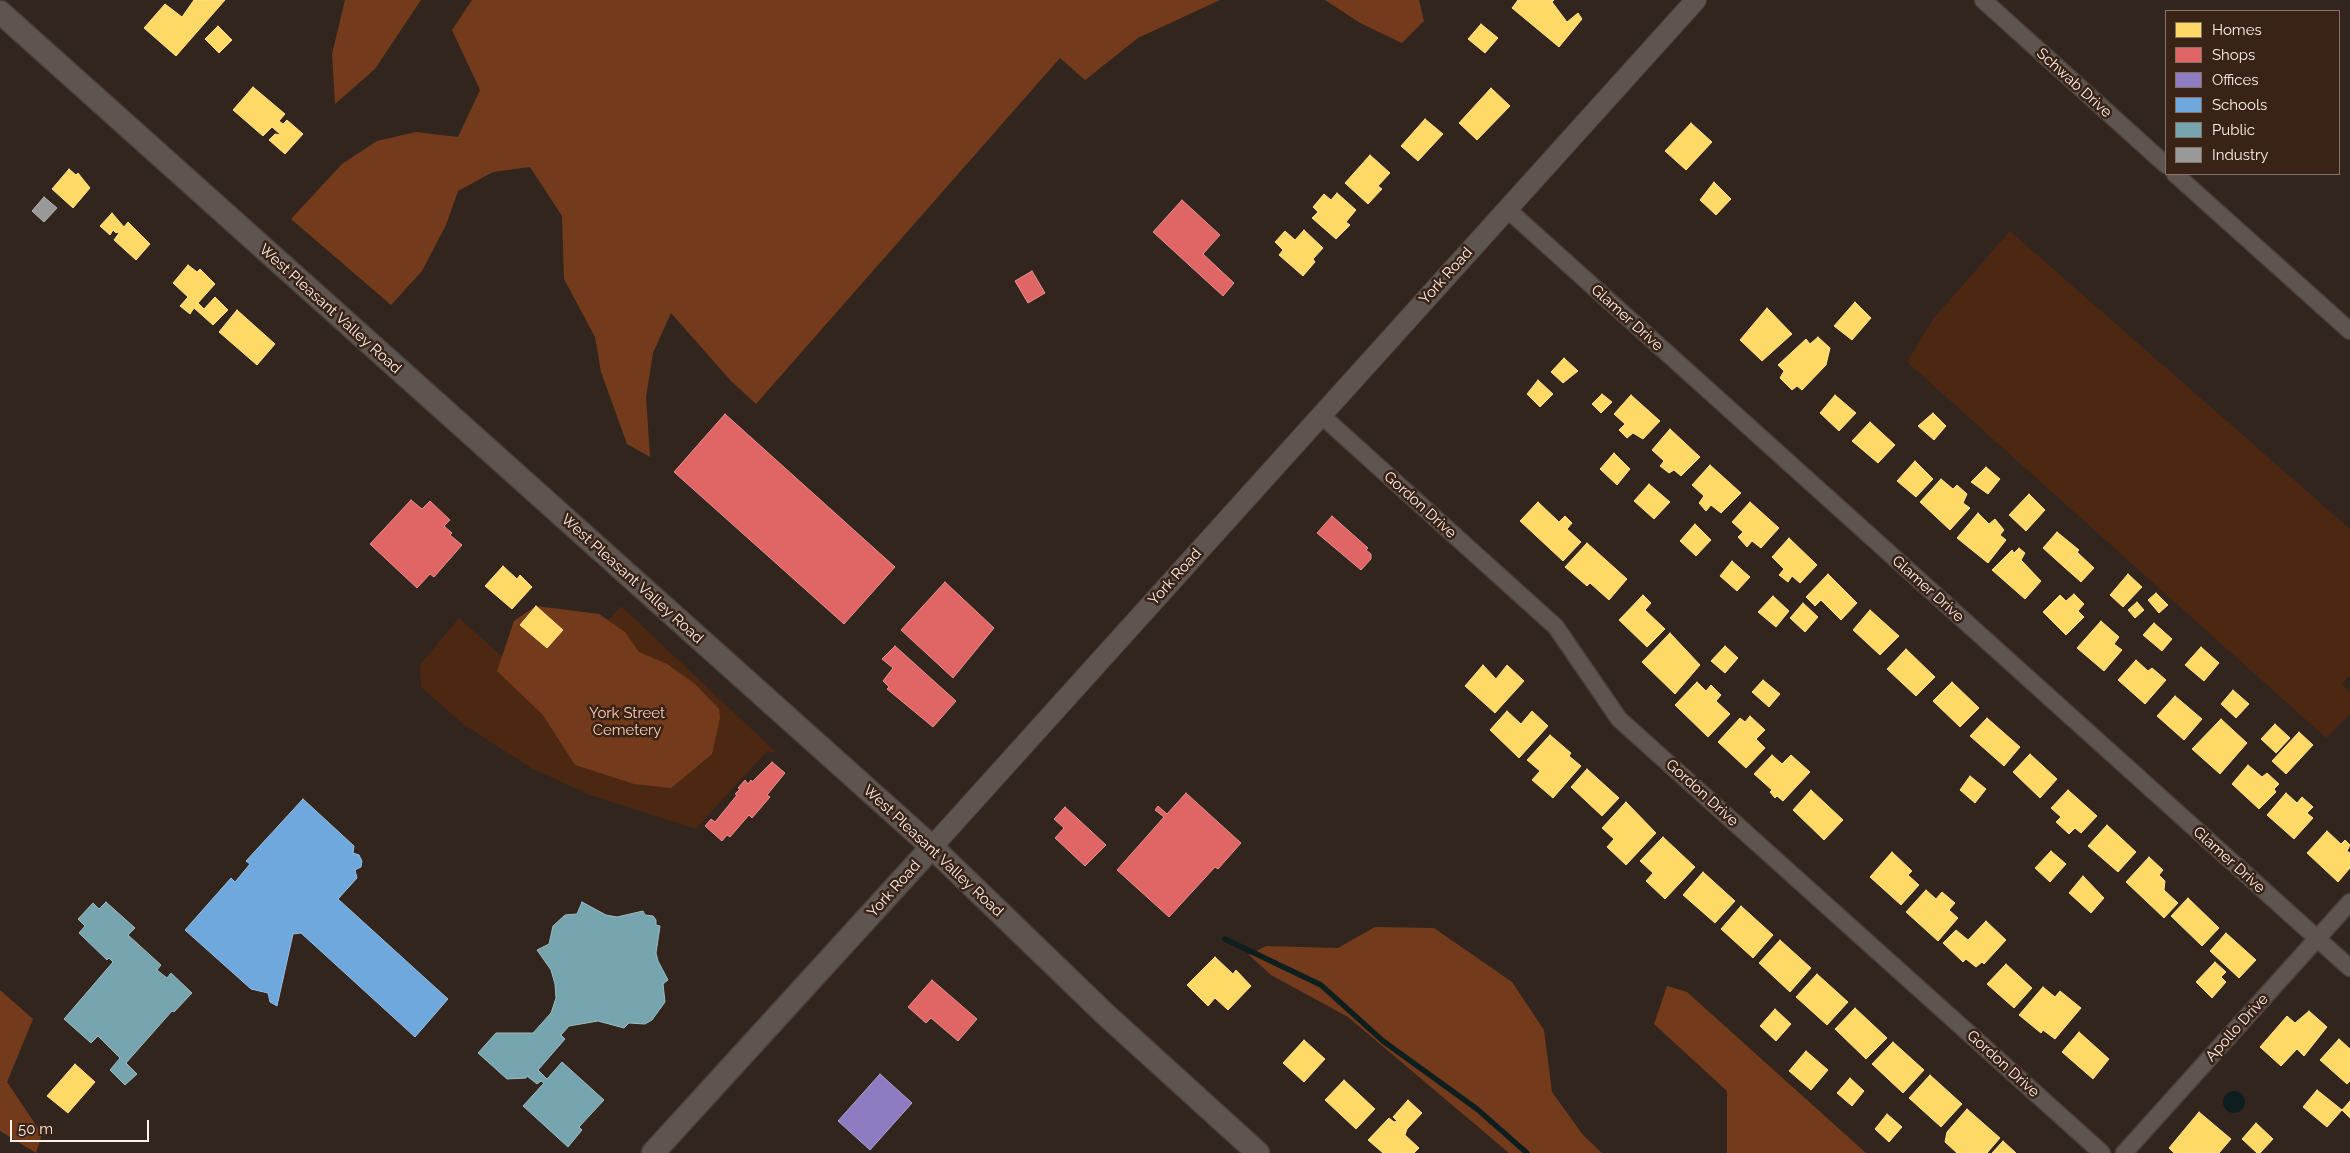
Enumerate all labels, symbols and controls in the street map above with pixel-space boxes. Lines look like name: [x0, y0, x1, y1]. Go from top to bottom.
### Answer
legend: [2165, 10, 2340, 175]
text: Homes: [2212, 21, 2262, 39]
street label: Schwab Drive: [2033, 45, 2115, 121]
text: Shops: [2212, 46, 2255, 64]
text: Offices: [2212, 71, 2259, 89]
text: Schools: [2212, 96, 2267, 114]
text: Public: [2212, 121, 2255, 139]
text: Industry: [2212, 146, 2268, 164]
street label: West Pleasant Valley Road: [255, 240, 405, 378]
street label: York Road: [1416, 244, 1476, 308]
street label: Glamer Drive: [1587, 281, 1667, 355]
street label: Gordon Drive: [1380, 468, 1460, 542]
street label: West Pleasant Valley Road: [557, 510, 707, 648]
street label: York Road: [1145, 545, 1205, 609]
street label: Glamer Drive: [1888, 552, 1968, 626]
park label: York Street Cemetery: [589, 704, 665, 739]
street label: Gordon Drive: [1662, 756, 1742, 830]
street label: West Pleasant Valley Road: [859, 781, 1007, 921]
street label: Glamer Drive: [2189, 823, 2269, 897]
street label: York Road: [864, 857, 924, 921]
street label: Apollo Drive: [2202, 990, 2272, 1066]
street label: Gordon Drive: [1963, 1027, 2043, 1101]
scale bar: [12, 1110, 151, 1142]
text: 50 m: [18, 1120, 53, 1138]

